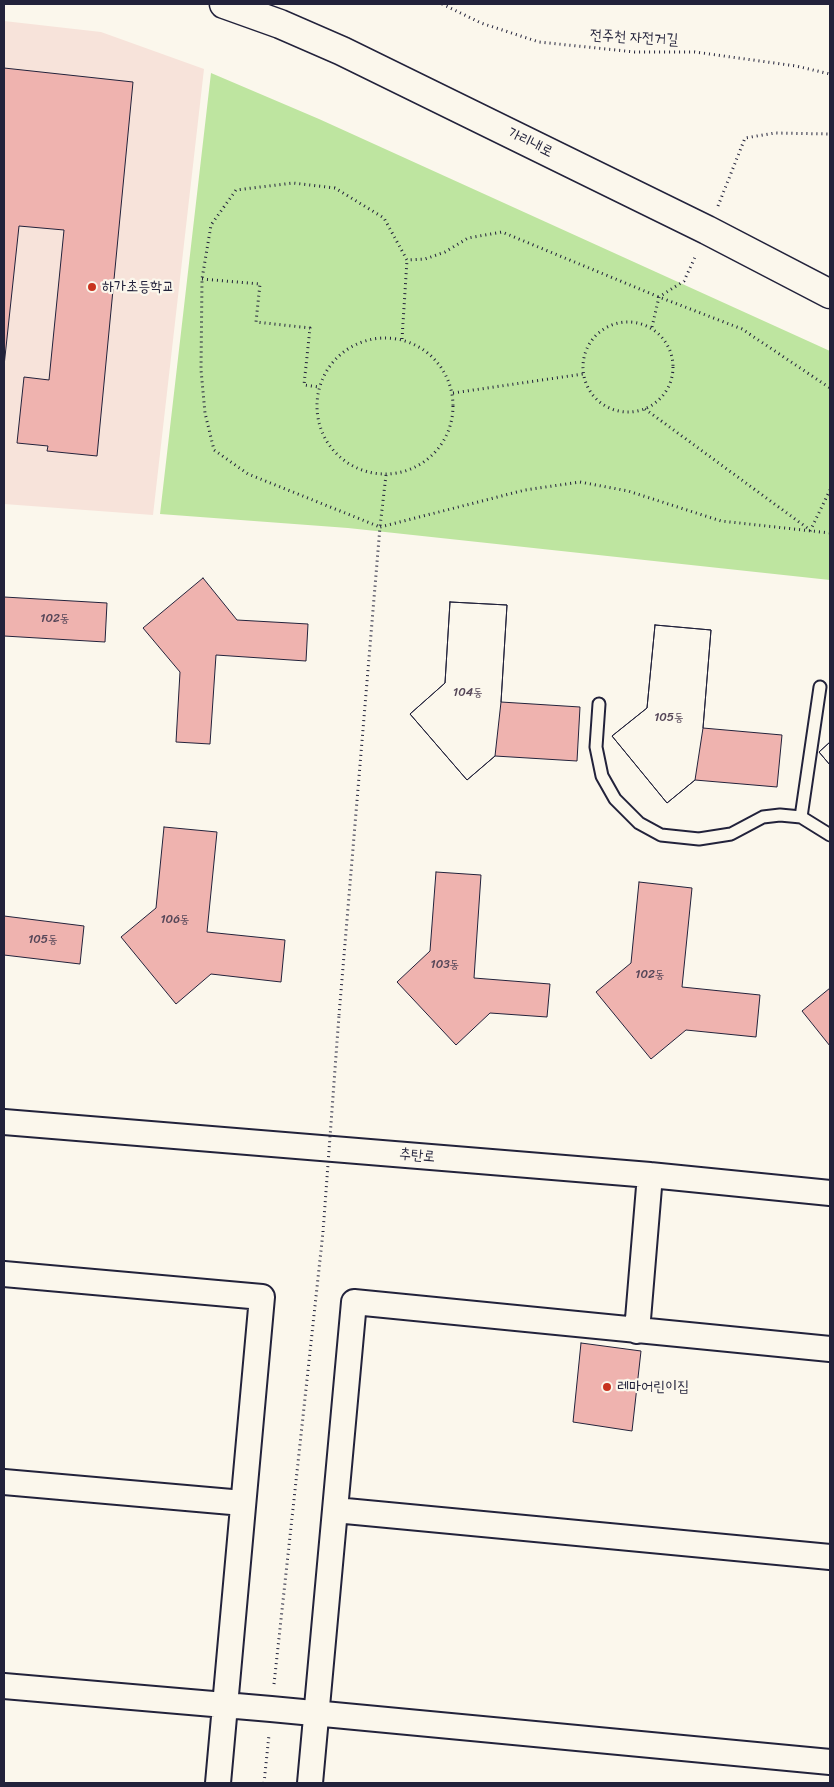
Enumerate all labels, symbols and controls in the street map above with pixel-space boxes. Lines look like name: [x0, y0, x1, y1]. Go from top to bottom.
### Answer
street label: 전주천 자전거길: [589, 27, 679, 49]
street label: 가리내로: [504, 124, 556, 162]
place label: 하가초등학교: [102, 278, 174, 296]
marker: 하가초등학교: [86, 281, 98, 293]
house number: 102동: [40, 612, 70, 626]
house number: 104동: [453, 686, 483, 700]
house number: 105동: [654, 711, 684, 725]
house number: 106동: [160, 913, 190, 927]
house number: 105동: [28, 933, 58, 947]
house number: 103동: [431, 958, 459, 972]
house number: 102동: [635, 968, 665, 982]
street label: 추탄로: [398, 1145, 436, 1167]
place label: 레마어린이집: [617, 1378, 689, 1396]
marker: 레마어린이집: [601, 1381, 613, 1393]

